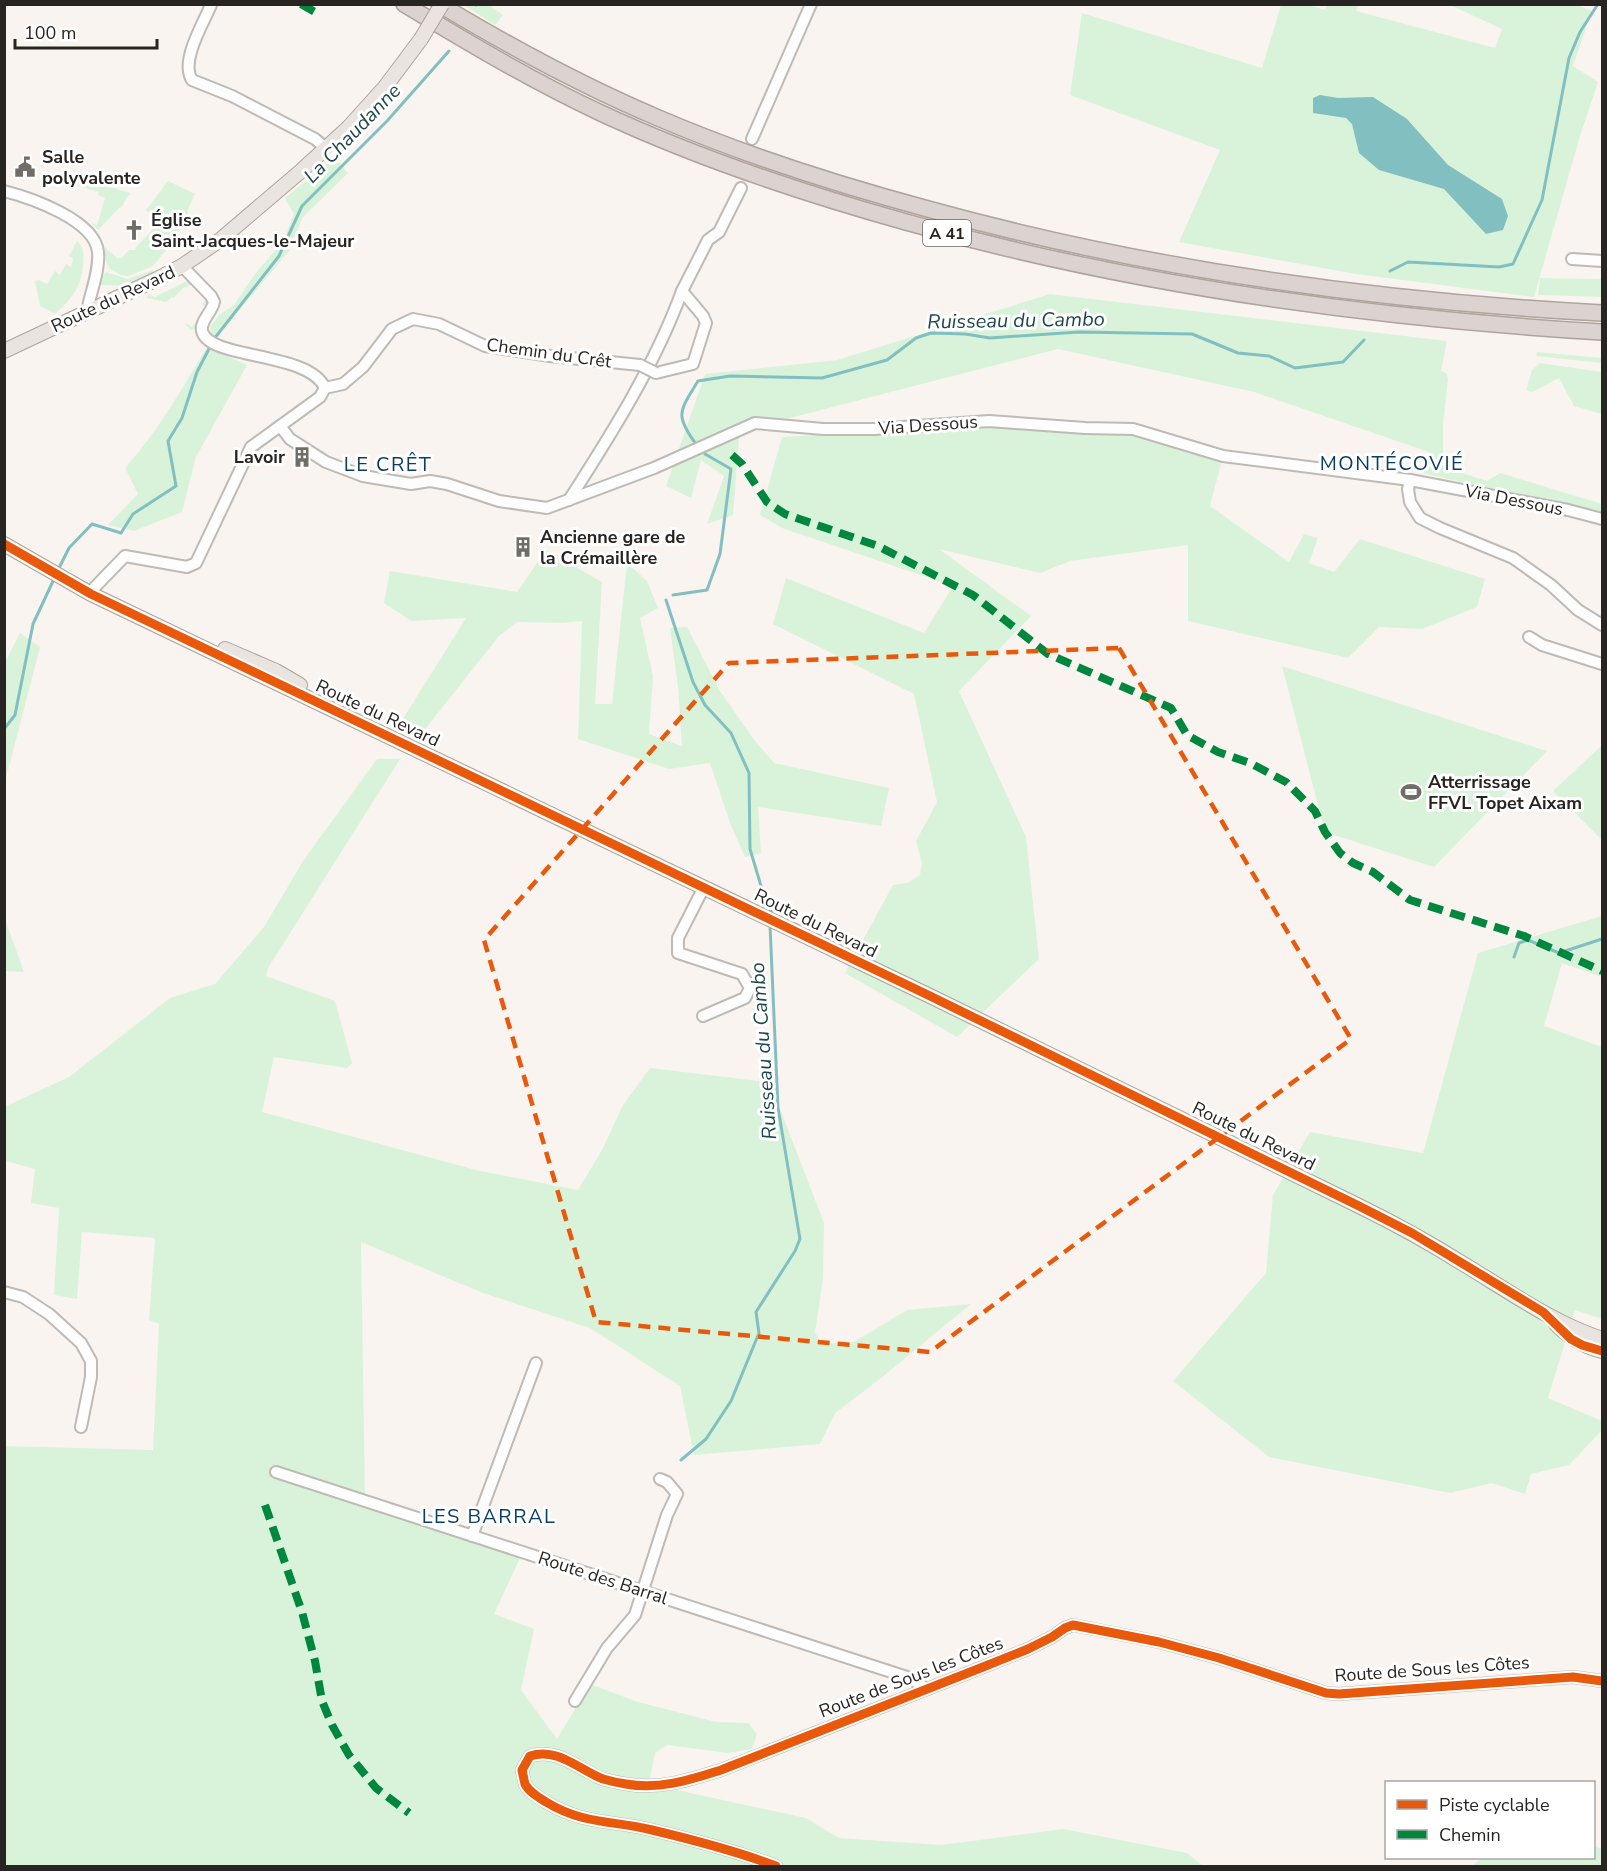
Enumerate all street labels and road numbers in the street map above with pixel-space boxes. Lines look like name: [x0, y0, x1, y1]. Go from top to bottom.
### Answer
road number: A 41: [923, 220, 971, 246]
street label: Route du Revard: [47, 260, 179, 338]
street label: Chemin du Crêt: [485, 332, 614, 374]
street label: Via Dessous: [876, 410, 979, 441]
street label: Via Dessous: [1462, 479, 1565, 521]
street label: Route du Revard: [312, 674, 444, 752]
street label: Route du Revard: [750, 883, 882, 963]
street label: Route du Revard: [1188, 1096, 1320, 1176]
street label: Route des Barral: [535, 1546, 672, 1610]
street label: Route de Sous les Côtes: [815, 1631, 1007, 1723]
street label: Route de Sous les Côtes: [1334, 1650, 1530, 1688]

